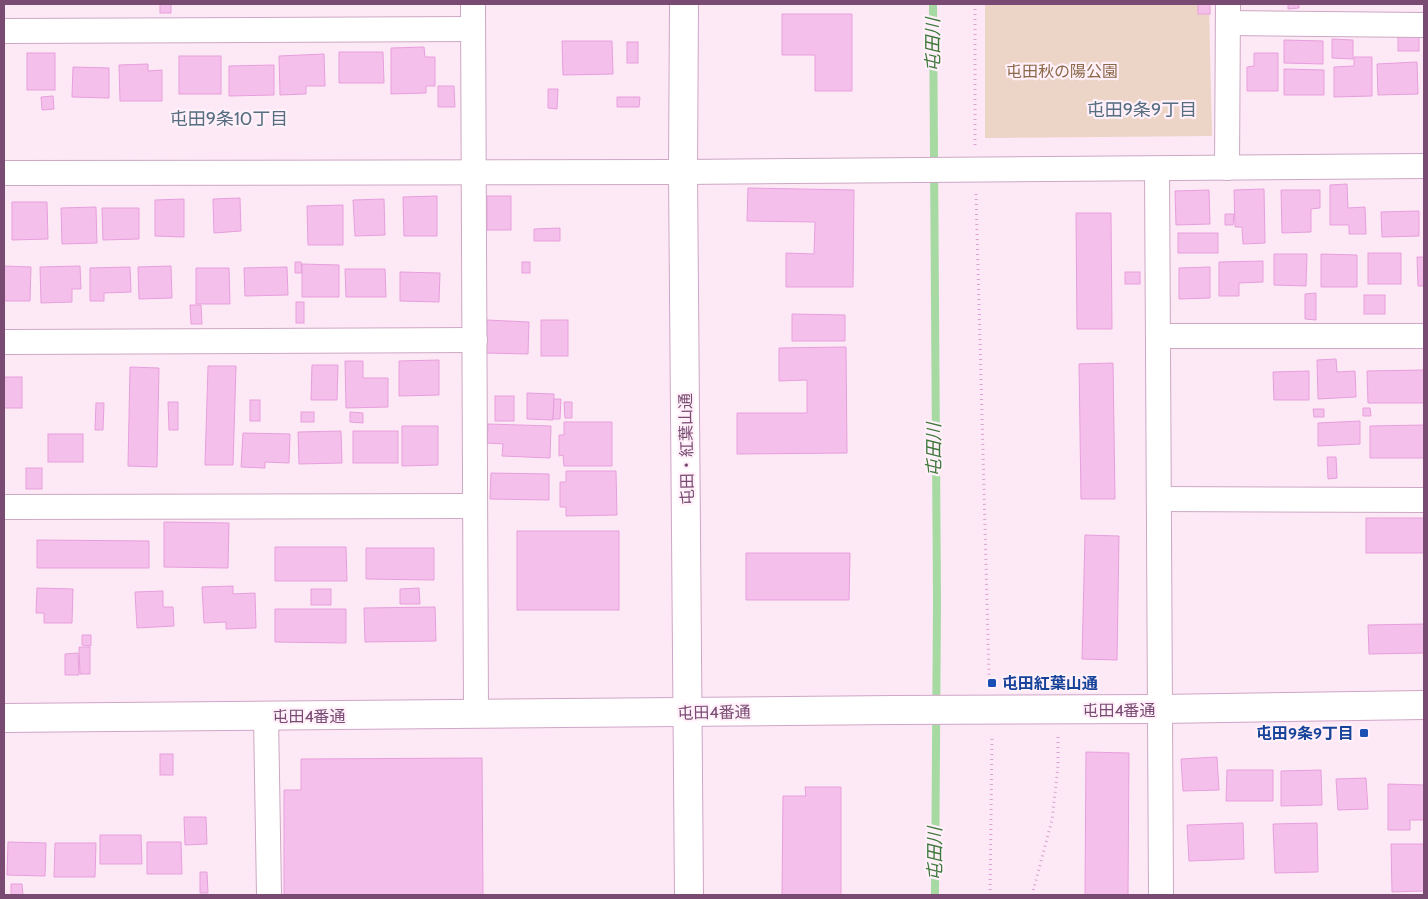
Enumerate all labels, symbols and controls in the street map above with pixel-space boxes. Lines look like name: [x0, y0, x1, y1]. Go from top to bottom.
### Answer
water label: 屯田川: [922, 16, 944, 72]
park label: 屯田秋の陽公園: [1006, 62, 1118, 81]
district label: 屯田9条9丁目: [1087, 99, 1197, 121]
district label: 屯田9条10丁目: [170, 108, 288, 130]
street label: 屯田・紅葉山通: [676, 393, 697, 505]
water label: 屯田川: [923, 421, 945, 477]
place label: 屯田紅葉山通: [1002, 674, 1098, 693]
marker: 屯田紅葉山通: [986, 677, 998, 689]
street label: 屯田4番通: [1082, 701, 1156, 720]
street label: 屯田4番通: [677, 702, 751, 723]
street label: 屯田4番通: [272, 707, 346, 726]
place label: 屯田9条9丁目: [1256, 724, 1354, 743]
marker: 屯田9条9丁目: [1358, 727, 1370, 739]
water label: 屯田川: [924, 825, 946, 881]

